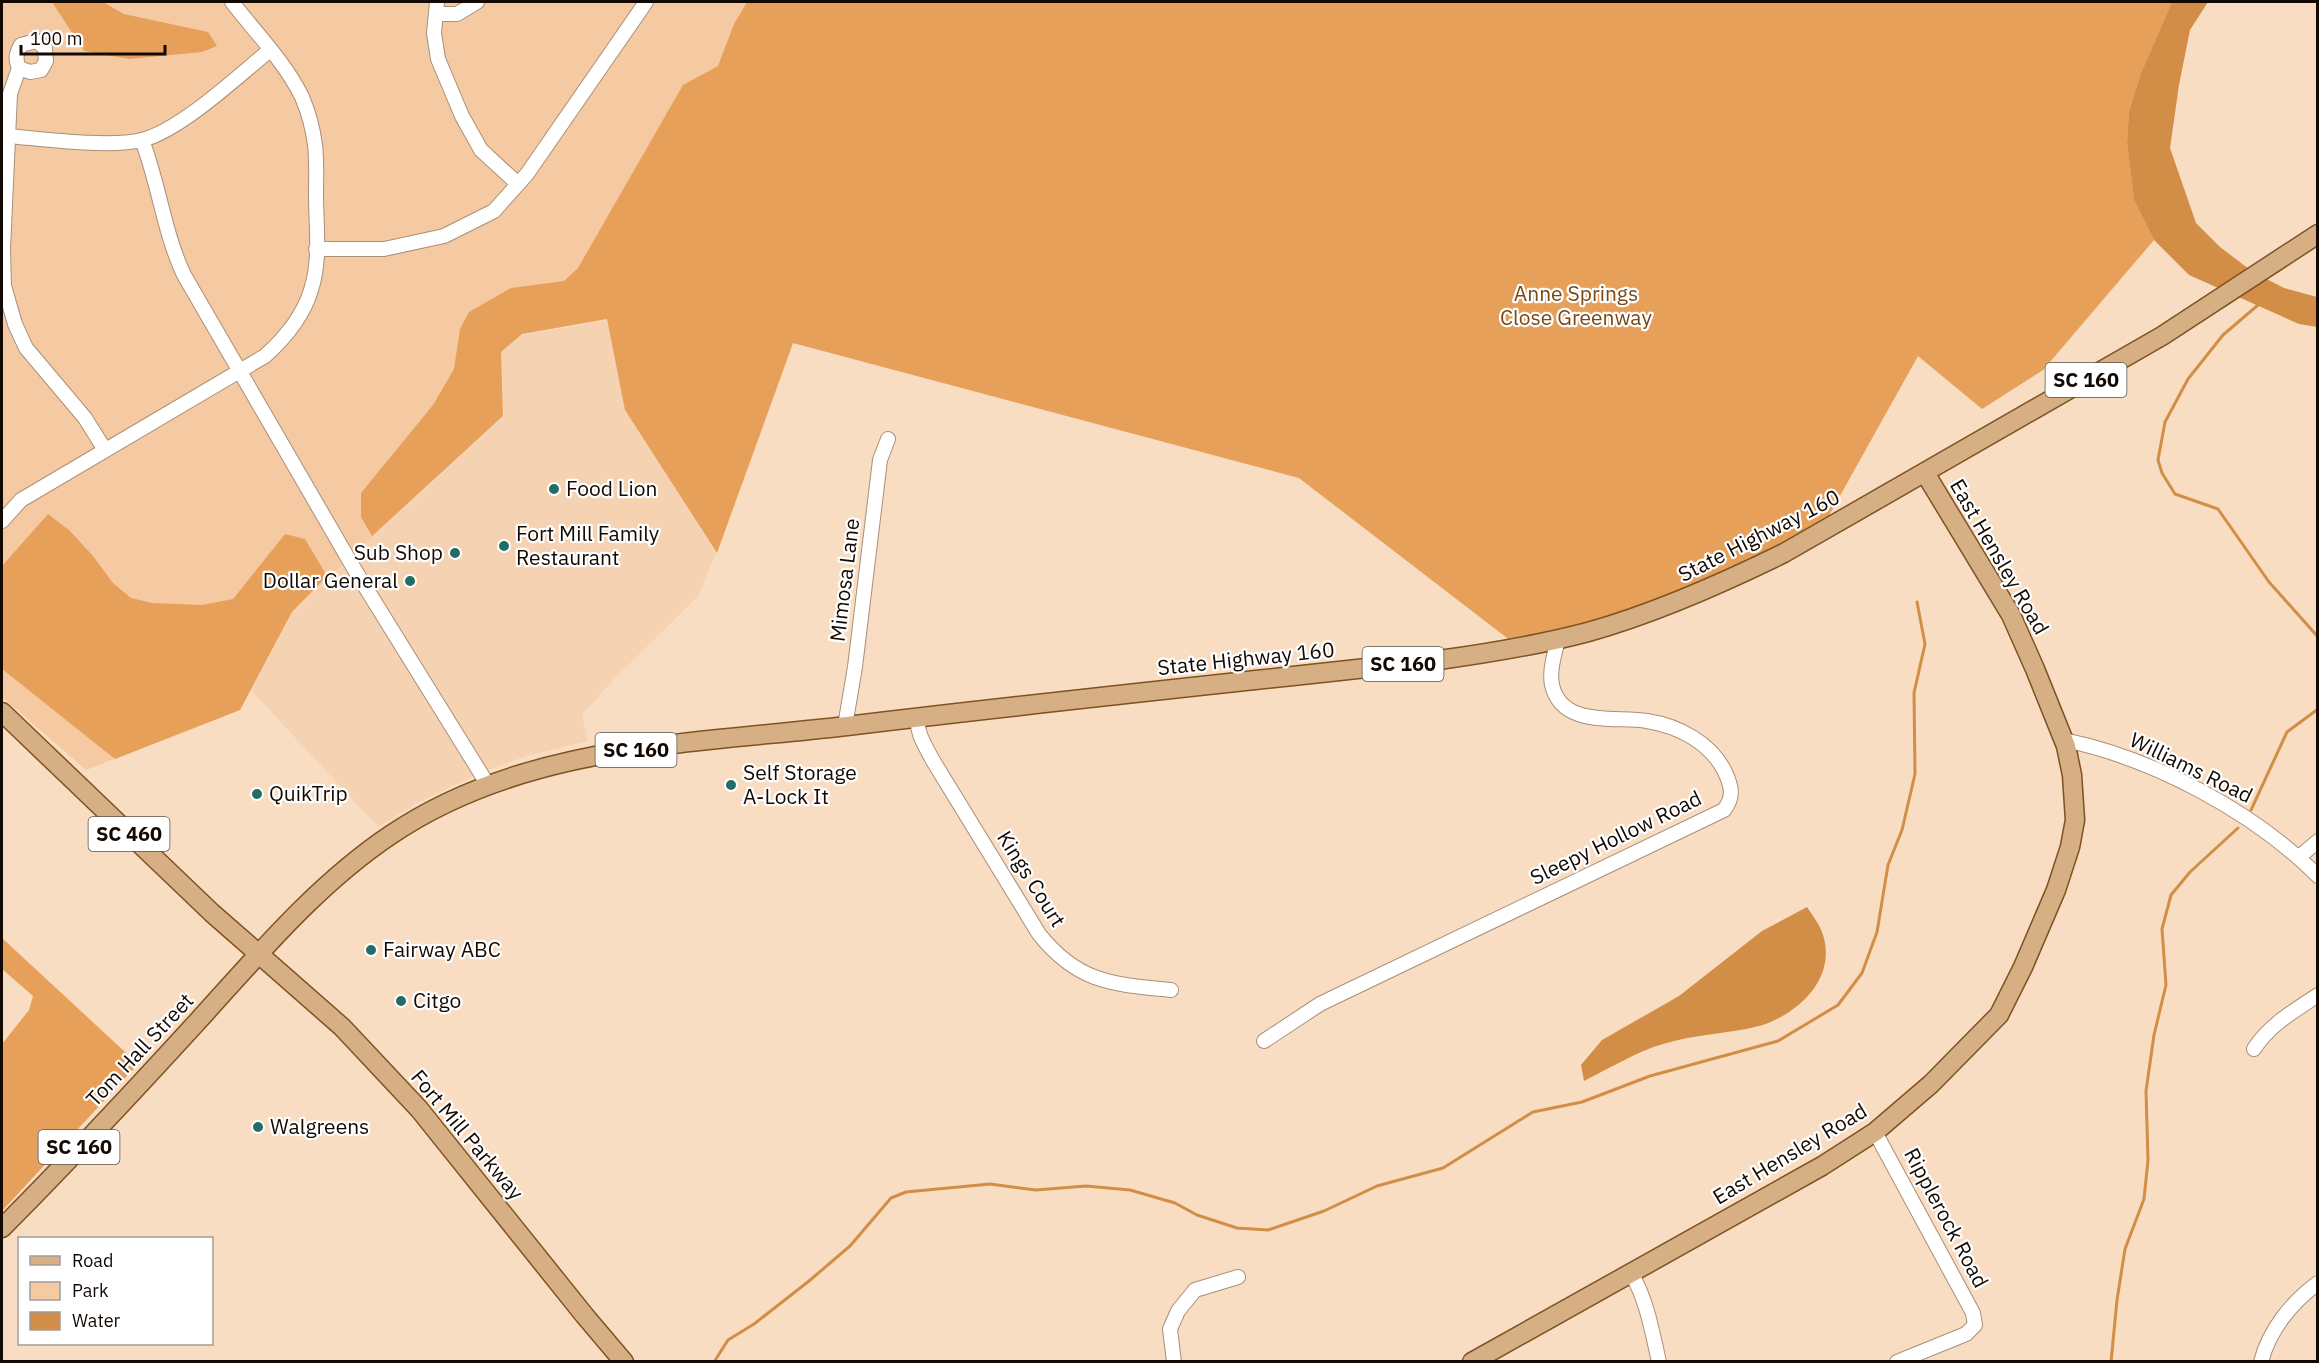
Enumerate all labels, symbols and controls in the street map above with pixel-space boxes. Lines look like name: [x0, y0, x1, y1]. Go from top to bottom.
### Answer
scale bar: [21, 18, 165, 56]
text: 100 m: [30, 27, 82, 50]
park label: Anne Springs Close Greenway: [1500, 279, 1652, 331]
road number: SC 160: [2046, 363, 2126, 397]
place label: Food Lion: [566, 474, 657, 502]
street label: East Hensley Road: [1944, 474, 2056, 639]
marker: Food Lion: [547, 482, 561, 496]
street label: State Highway 160: [1673, 482, 1844, 588]
street label: Mimosa Lane: [823, 517, 865, 643]
place label: Fort Mill Family Restaurant: [516, 519, 660, 571]
place label: Sub Shop: [354, 538, 443, 566]
marker: Fort Mill Family Restaurant: [497, 539, 511, 553]
marker: Sub Shop: [448, 546, 462, 560]
place label: Dollar General: [263, 566, 398, 594]
marker: Dollar General: [403, 574, 417, 588]
street label: State Highway 160: [1156, 635, 1336, 681]
road number: SC 160: [1362, 647, 1444, 681]
street label: Williams Road: [2125, 725, 2258, 809]
road number: SC 160: [596, 733, 676, 767]
place label: Self Storage A-Lock It: [743, 758, 857, 810]
marker: Self Storage A-Lock It: [724, 778, 738, 792]
place label: QuikTrip: [269, 779, 348, 807]
street label: Sleepy Hollow Road: [1525, 783, 1706, 891]
marker: QuikTrip: [250, 787, 264, 801]
road number: SC 460: [88, 817, 170, 851]
street label: Kings Court: [991, 825, 1073, 932]
place label: Fairway ABC: [383, 935, 501, 963]
marker: Fairway ABC: [364, 943, 378, 957]
place label: Citgo: [413, 986, 461, 1014]
street label: Tom Hall Street: [79, 987, 199, 1112]
marker: Citgo: [394, 994, 408, 1008]
street label: Fort Mill Parkway: [405, 1063, 531, 1206]
street label: East Hensley Road: [1707, 1096, 1872, 1210]
place label: Walgreens: [270, 1112, 369, 1140]
marker: Walgreens: [251, 1120, 265, 1134]
road number: SC 160: [38, 1130, 119, 1164]
street label: Ripplerock Road: [1898, 1143, 1996, 1292]
legend: [18, 1237, 213, 1345]
text: Road: [72, 1249, 113, 1272]
text: Park: [72, 1279, 109, 1302]
text: Water: [72, 1309, 121, 1332]

